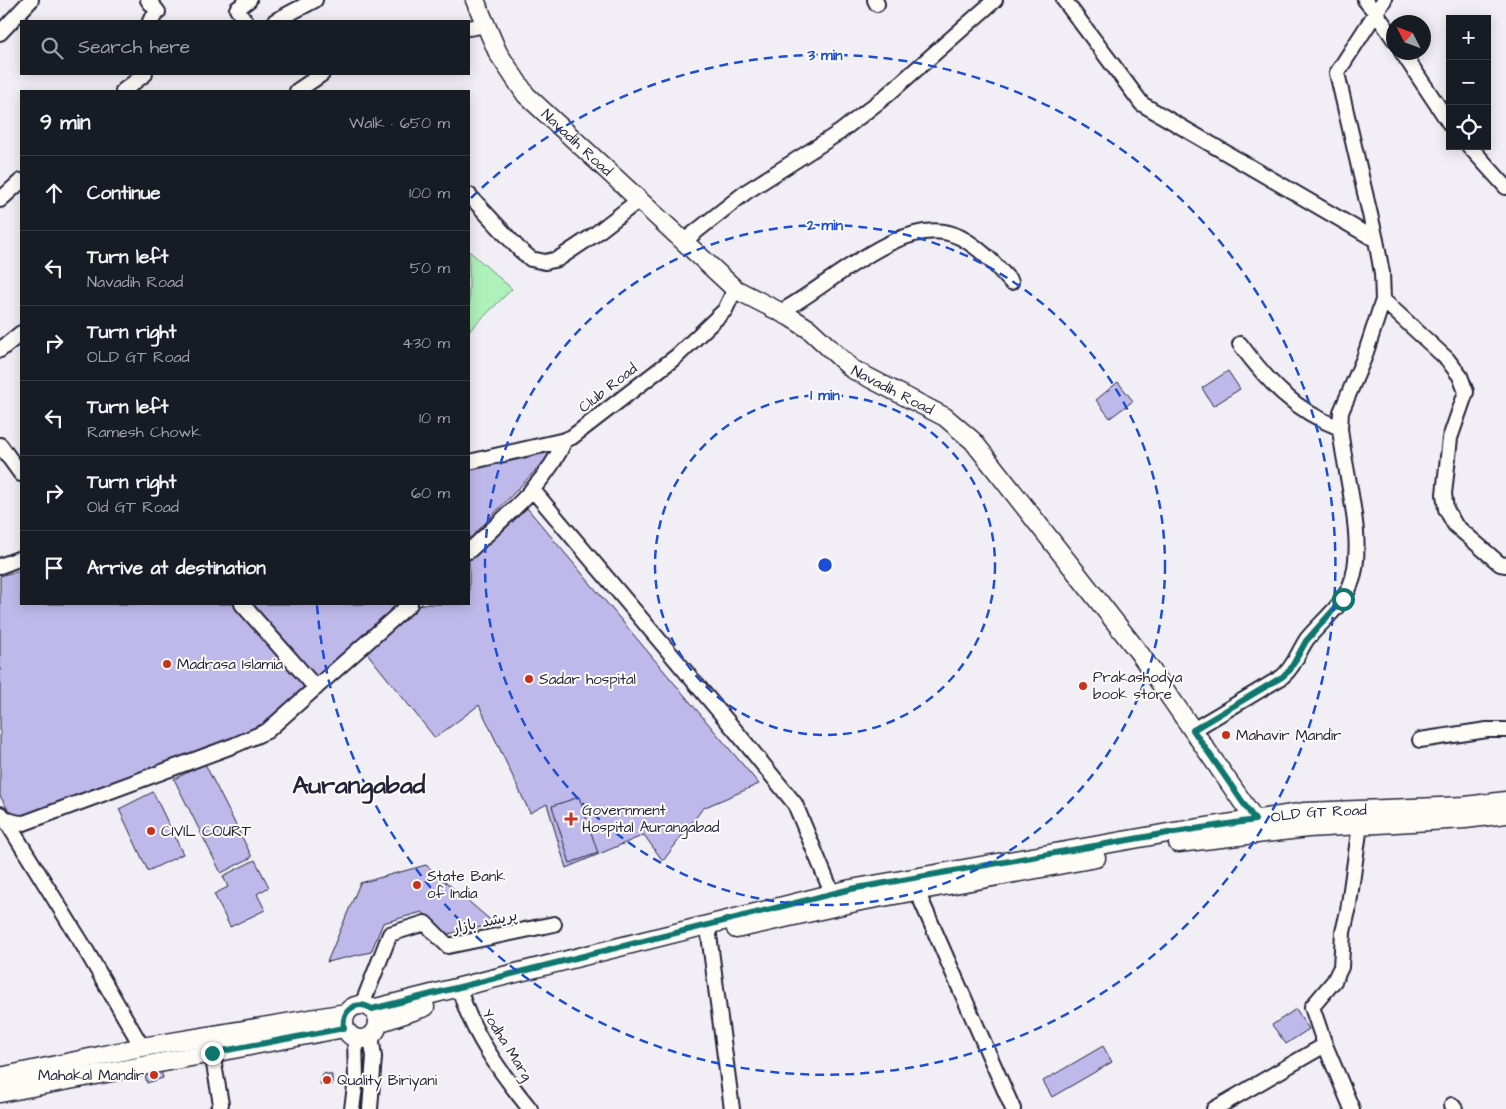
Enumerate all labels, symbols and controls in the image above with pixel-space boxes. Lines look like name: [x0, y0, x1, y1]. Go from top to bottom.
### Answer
north arrow: [1386, 15, 1431, 60]
map controls: [1446, 15, 1491, 150]
button: +: [1446, 15, 1491, 60]
search box: [20, 20, 470, 75]
icon: search: [38, 34, 66, 62]
text: Search here: [78, 34, 190, 61]
text: 3 min: [806, 45, 843, 66]
button: −: [1446, 60, 1491, 105]
street label: Navadih Road: [537, 104, 618, 181]
button: locate: [1446, 105, 1491, 150]
text: 9 min: [40, 108, 90, 137]
text: Walk · 650 m: [349, 112, 450, 134]
icon: ahead: [40, 179, 68, 207]
text: Continue: [87, 180, 161, 207]
text: 100 m: [409, 182, 450, 204]
text: 2 min: [806, 215, 844, 236]
text: Turn left: [87, 244, 168, 271]
icon: left: [40, 254, 68, 282]
text: 50 m: [410, 257, 450, 279]
text: Navadih Road: [87, 271, 183, 293]
text: Turn right: [87, 319, 176, 346]
icon: right: [40, 329, 68, 357]
text: 430 m: [402, 332, 450, 354]
text: OLD GT Road: [87, 346, 190, 368]
street label: Club Road: [574, 358, 642, 418]
street label: Navadih Road: [848, 360, 938, 420]
text: 1 min: [810, 385, 840, 406]
text: Turn left: [87, 394, 168, 421]
icon: left: [40, 404, 68, 432]
text: 10 m: [419, 407, 450, 429]
text: Ramesh Chowk: [87, 421, 201, 443]
text: Turn right: [87, 469, 176, 496]
icon: right: [40, 479, 68, 507]
text: 60 m: [411, 482, 450, 504]
text: Old GT Road: [87, 496, 179, 518]
icon: arrive: [40, 554, 68, 582]
text: Arrive at destination: [87, 555, 266, 582]
centre of rings: [816, 556, 834, 574]
route start: [1332, 588, 1355, 611]
place label: Madrasa Islamia: [177, 654, 284, 675]
marker: Madrasa Islamia: [161, 658, 173, 670]
place label: Prakashodya book store: [1093, 667, 1183, 705]
place label: Sadar hospital: [539, 669, 636, 690]
marker: Sadar hospital: [523, 673, 535, 685]
marker: Prakashodya book store: [1077, 680, 1089, 692]
place label: Mahavir Mandir: [1236, 725, 1341, 746]
marker: Mahavir Mandir: [1220, 729, 1232, 741]
district label: Aurangabad: [293, 768, 426, 804]
street label: OLD GT Road: [1269, 799, 1368, 828]
place label: Government Hospital Aurangabad: [582, 800, 720, 839]
marker: Government Hospital Aurangabad: [564, 812, 578, 826]
place label: CIVIL COURT: [161, 821, 252, 842]
marker: CIVIL COURT: [145, 825, 157, 837]
place label: State Bank of India: [427, 866, 506, 904]
marker: State Bank of India: [411, 879, 423, 891]
street label: پریشد بازار: [450, 905, 519, 939]
street label: Yodha Marg: [476, 1005, 538, 1086]
route end: [201, 1042, 224, 1065]
place label: Mahakal Mandir: [38, 1065, 144, 1086]
marker: Mahakal Mandir: [148, 1069, 160, 1081]
place label: Quality Biriyani: [337, 1070, 438, 1092]
marker: Quality Biriyani: [321, 1074, 333, 1086]

